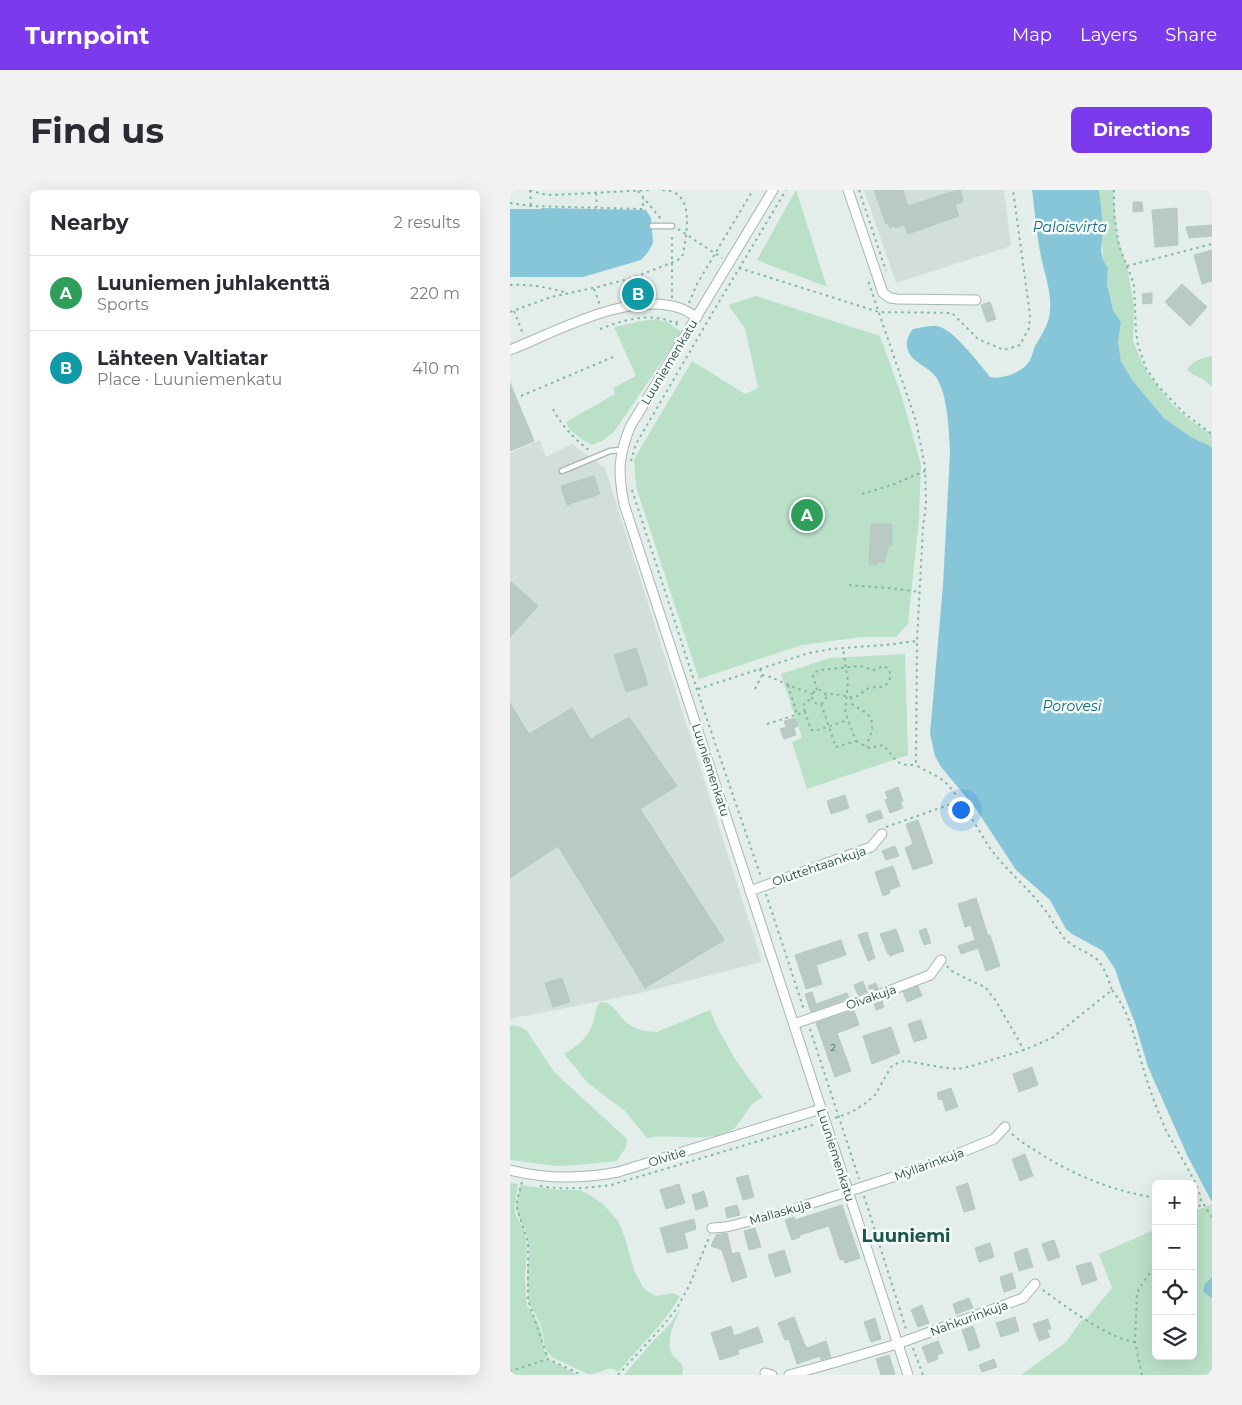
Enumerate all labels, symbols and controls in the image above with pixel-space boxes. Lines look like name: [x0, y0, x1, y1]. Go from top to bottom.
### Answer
text: Turnpoint: [25, 21, 149, 50]
text: Map: [1012, 24, 1052, 46]
text: Layers: [1080, 24, 1137, 46]
text: Share: [1165, 24, 1217, 46]
button: Directions: [1071, 107, 1212, 153]
text: Find us: [30, 109, 164, 152]
text: Nearby: [50, 210, 129, 235]
text: 2 results: [394, 213, 460, 232]
water label: Paloisvirta: [1033, 218, 1107, 236]
text: Luuniemen juhlakenttä: [97, 272, 330, 295]
pin: B: [622, 275, 654, 313]
text: A: [60, 284, 72, 303]
text: 220 m: [410, 284, 460, 303]
text: Sports: [97, 295, 149, 314]
street label: Luuniemenkatu: [638, 317, 700, 407]
text: Lähteen Valtiatar: [97, 347, 268, 370]
text: B: [60, 359, 72, 378]
text: 410 m: [412, 359, 460, 378]
text: Place · Luuniemenkatu: [97, 370, 282, 389]
pin: A: [791, 496, 823, 534]
water label: Porovesi: [1042, 697, 1102, 715]
street label: Luuniemenkatu: [689, 722, 733, 818]
your location: [948, 797, 974, 823]
street label: Oluttehtaankuja: [770, 843, 868, 889]
street label: Oivakuja: [844, 981, 898, 1013]
house number: 2: [830, 1041, 836, 1054]
street label: Luuniemenkatu: [814, 1107, 858, 1203]
street label: Olvitie: [647, 1144, 687, 1170]
street label: Myllärinkuja: [892, 1144, 966, 1184]
map controls: [1152, 1180, 1197, 1360]
button: +: [1152, 1180, 1197, 1225]
street label: Mallaskuja: [747, 1196, 813, 1228]
district label: Luuniemi: [861, 1225, 951, 1247]
button: −: [1152, 1225, 1197, 1270]
button: locate: [1152, 1270, 1197, 1315]
street label: Nahkurinkuja: [928, 1297, 1010, 1339]
button: layers: [1152, 1315, 1197, 1360]

